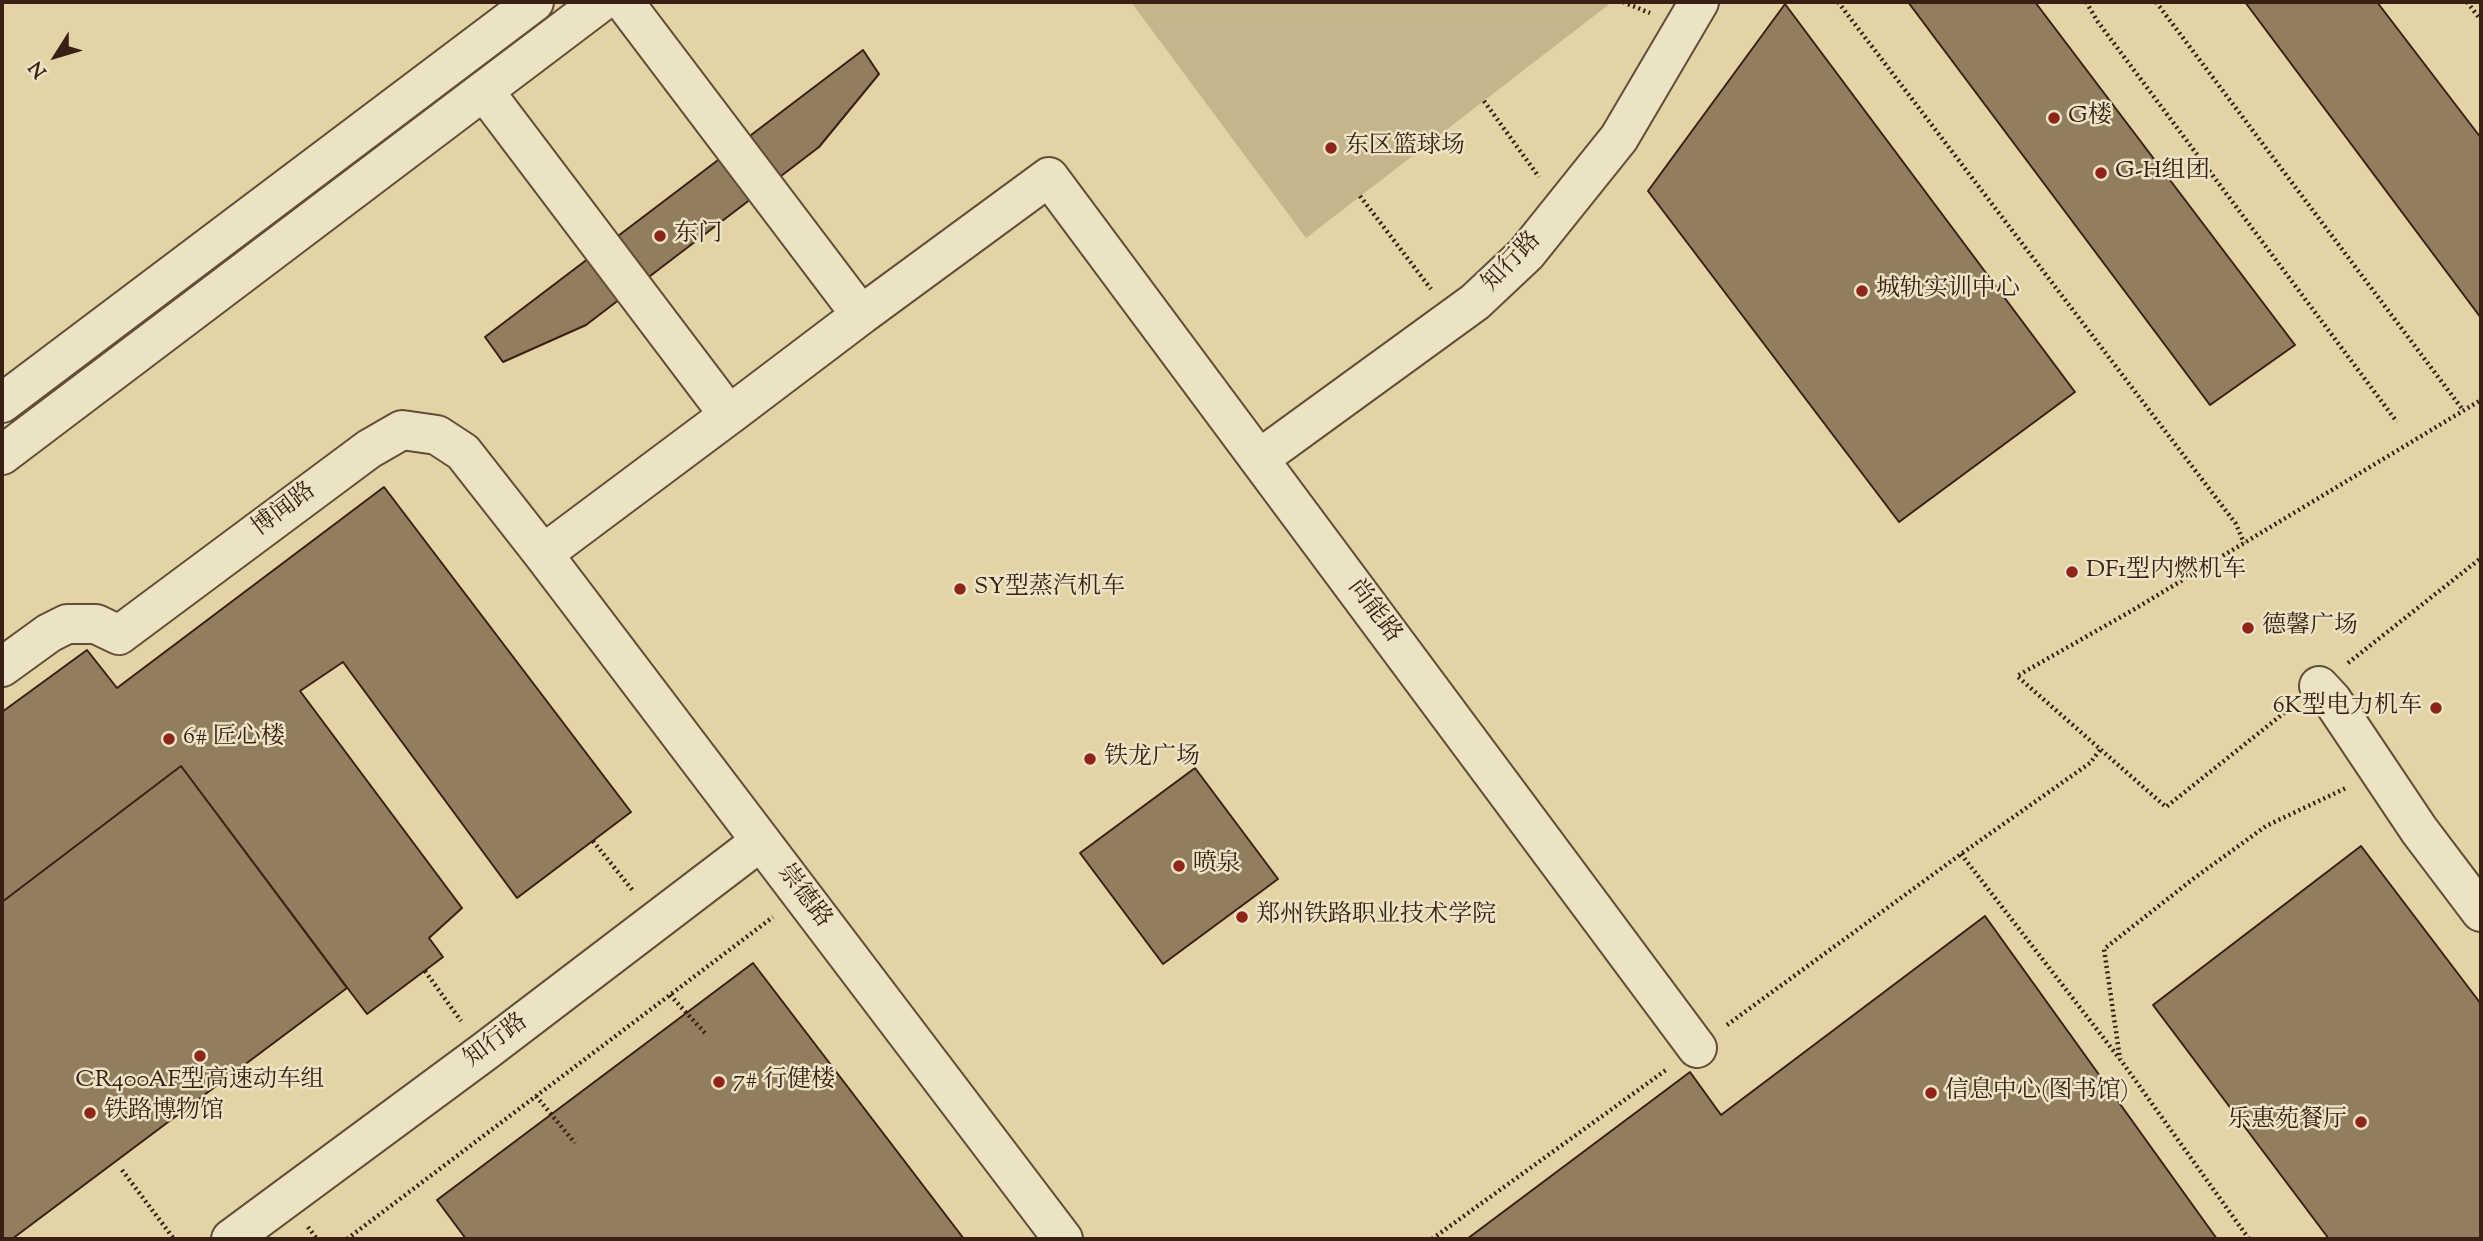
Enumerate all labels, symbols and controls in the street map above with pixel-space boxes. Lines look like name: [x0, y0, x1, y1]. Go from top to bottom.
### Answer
north arrow: [21, 21, 91, 91]
text: N: [23, 55, 54, 83]
place label: G楼: [2068, 104, 2112, 132]
marker: G楼: [2046, 110, 2062, 126]
place label: 东区篮球场: [1345, 134, 1465, 162]
marker: 东区篮球场: [1323, 140, 1339, 156]
place label: G-H组团: [2115, 159, 2210, 187]
marker: G-H组团: [2093, 165, 2109, 181]
place label: 东门: [674, 222, 722, 250]
street label: 知行路: [1478, 227, 1548, 299]
marker: 东门: [652, 228, 668, 244]
place label: 城轨实训中心: [1876, 277, 2020, 305]
marker: 城轨实训中心: [1854, 283, 1870, 299]
street label: 博闻路: [248, 478, 322, 544]
place label: DF1型内燃机车: [2086, 558, 2246, 586]
marker: DF1型内燃机车: [2064, 564, 2080, 580]
place label: SY型蒸汽机车: [974, 575, 1125, 603]
street label: 尚能路: [1340, 575, 1406, 649]
marker: SY型蒸汽机车: [952, 581, 968, 597]
place label: 德馨广场: [2262, 614, 2358, 642]
marker: 德馨广场: [2240, 620, 2256, 636]
place label: 6K型电力机车: [2273, 694, 2422, 722]
marker: 6K型电力机车: [2428, 700, 2444, 716]
place label: 6# 匠心楼: [183, 725, 285, 753]
marker: 6# 匠心楼: [161, 731, 177, 747]
place label: 铁龙广场: [1104, 745, 1200, 773]
marker: 铁龙广场: [1082, 751, 1098, 767]
place label: 喷泉: [1193, 852, 1241, 880]
marker: 喷泉: [1171, 858, 1187, 874]
street label: 崇德路: [770, 860, 836, 934]
place label: 郑州铁路职业技术学院: [1256, 903, 1496, 931]
marker: 郑州铁路职业技术学院: [1234, 909, 1250, 925]
street label: 知行路: [460, 1009, 534, 1075]
marker: CR400AF型高速动车组: [192, 1048, 208, 1064]
place label: CR400AF型高速动车组: [75, 1068, 325, 1096]
place label: 7# 行健楼: [733, 1068, 835, 1096]
marker: 7# 行健楼: [711, 1074, 727, 1090]
place label: 信息中心(图书馆): [1945, 1079, 2129, 1107]
marker: 信息中心(图书馆): [1923, 1085, 1939, 1101]
place label: 铁路博物馆: [104, 1099, 224, 1127]
marker: 铁路博物馆: [82, 1105, 98, 1121]
place label: 乐惠苑餐厅: [2227, 1108, 2347, 1136]
marker: 乐惠苑餐厅: [2353, 1114, 2369, 1130]

